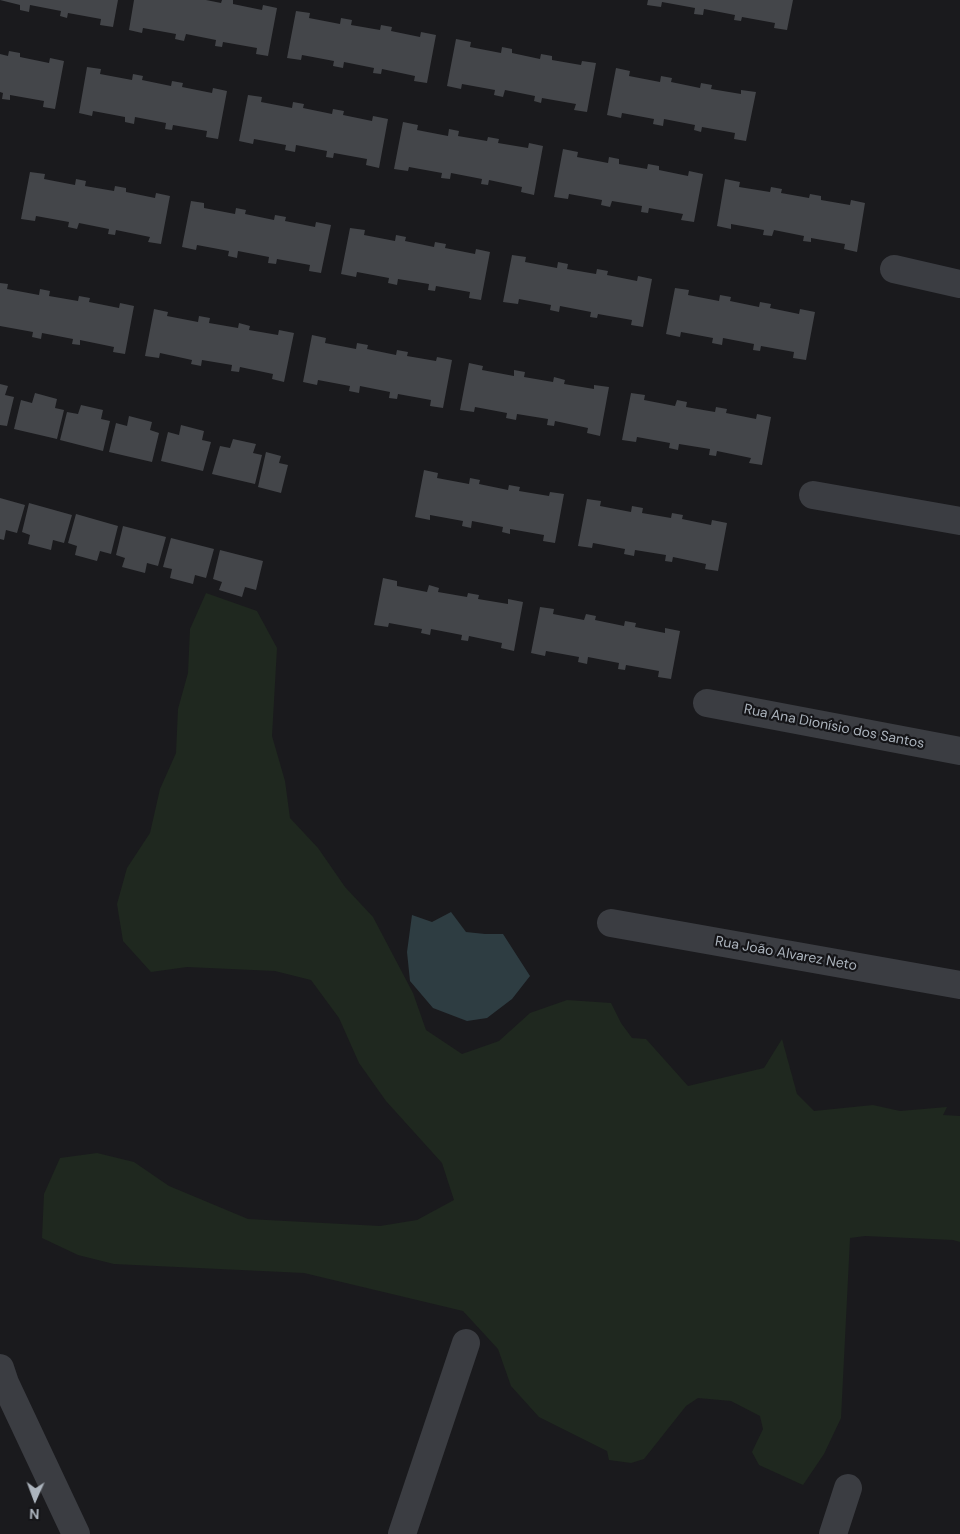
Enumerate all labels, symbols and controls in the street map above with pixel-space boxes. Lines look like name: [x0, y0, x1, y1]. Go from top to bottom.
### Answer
street label: Rua Ana Dionísio dos Santos: [742, 701, 926, 753]
street label: Rua João Alvarez Neto: [714, 933, 858, 975]
north arrow: [10, 1474, 60, 1524]
text: N: [29, 1505, 40, 1523]

